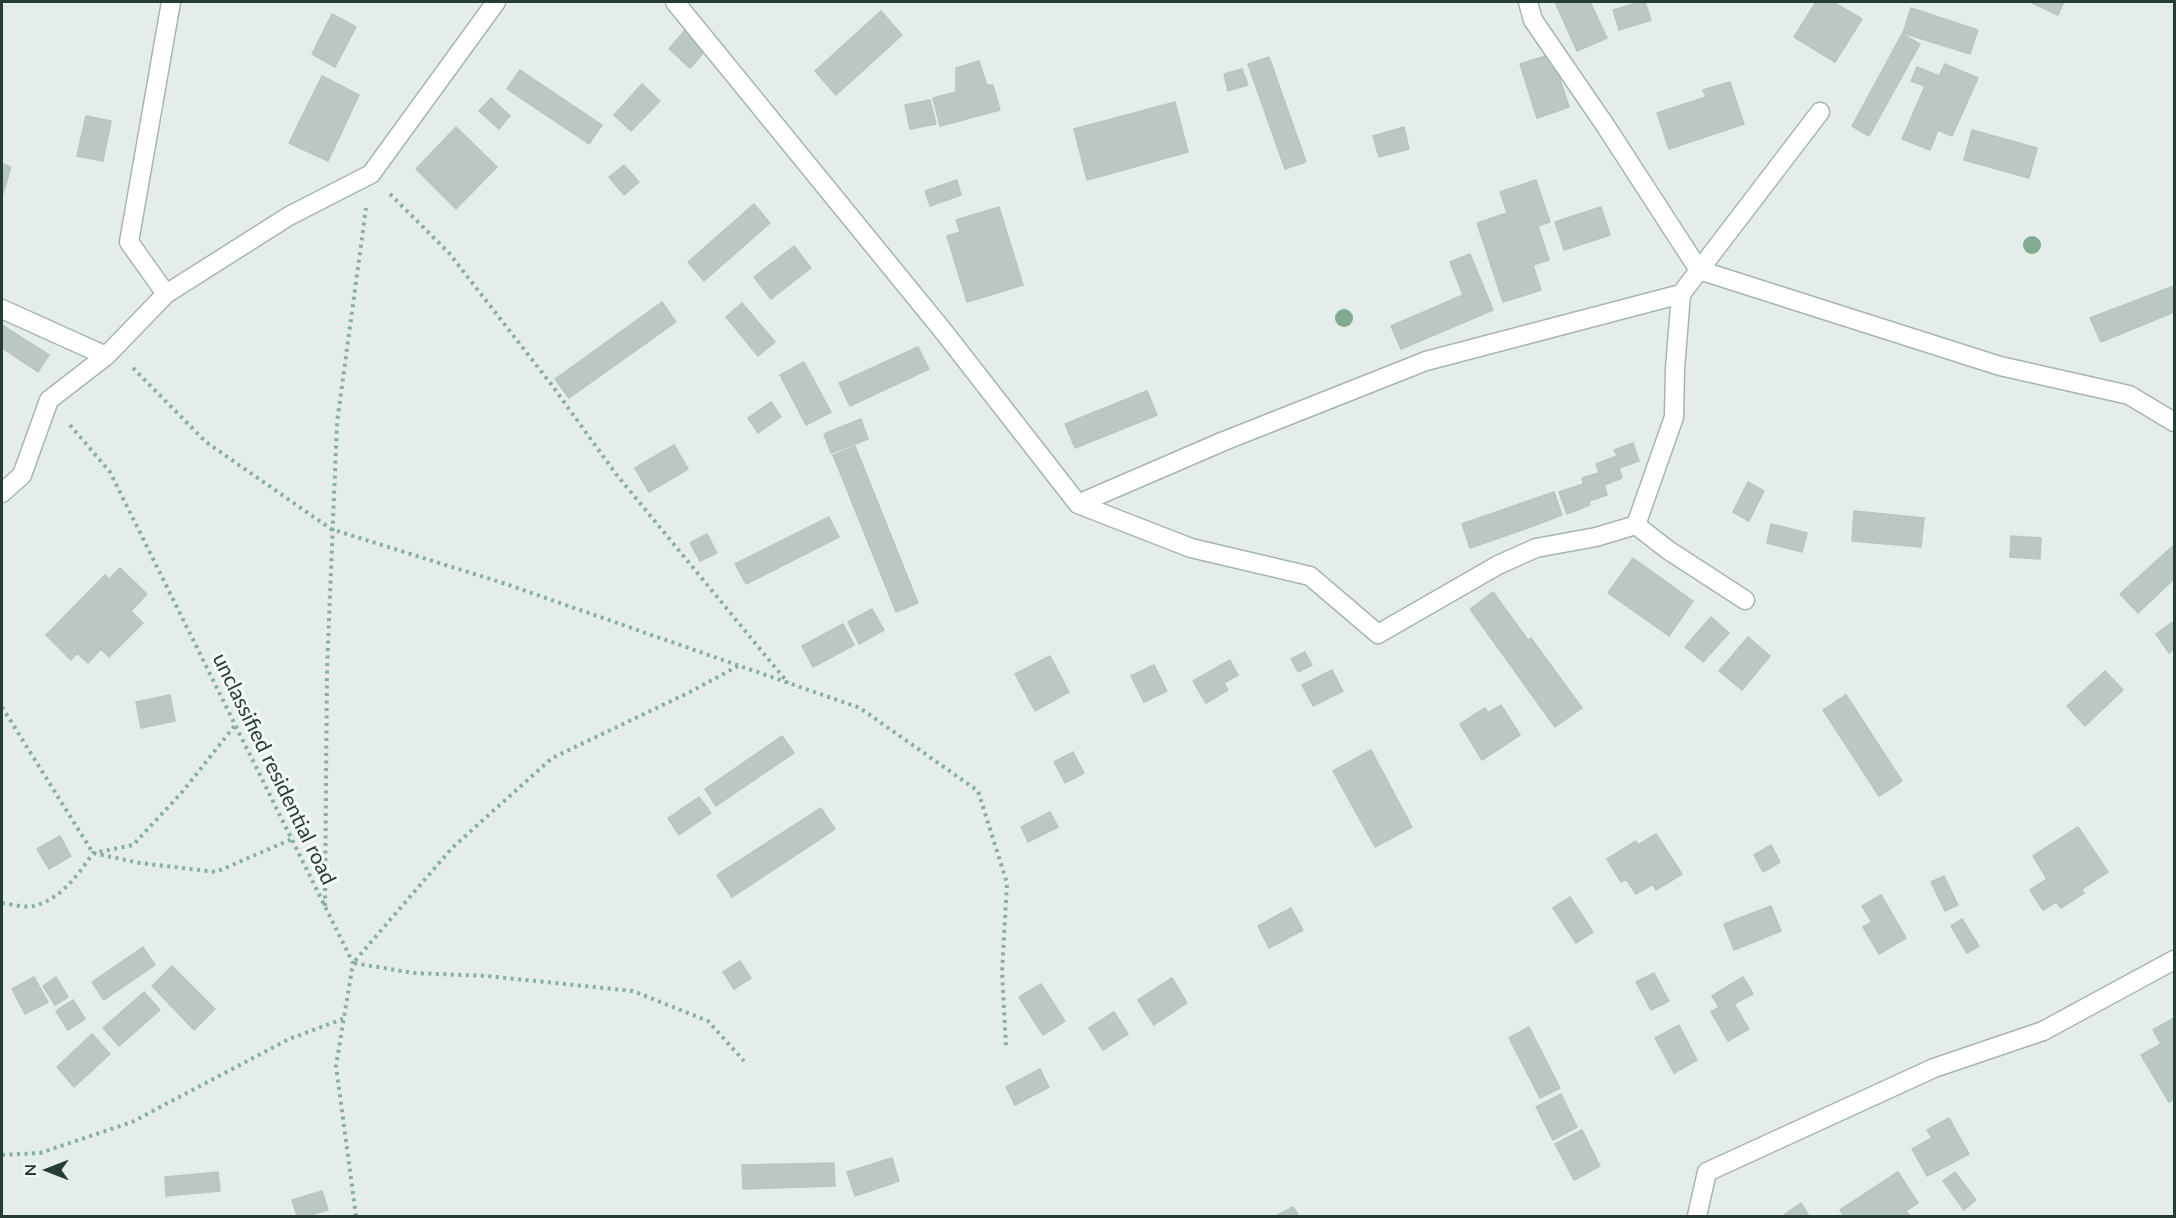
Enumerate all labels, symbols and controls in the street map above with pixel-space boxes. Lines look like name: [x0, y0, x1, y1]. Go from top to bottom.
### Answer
street label: unclassified residential road: [207, 649, 341, 889]
north arrow: [18, 1140, 78, 1200]
text: N: [20, 1164, 39, 1176]

